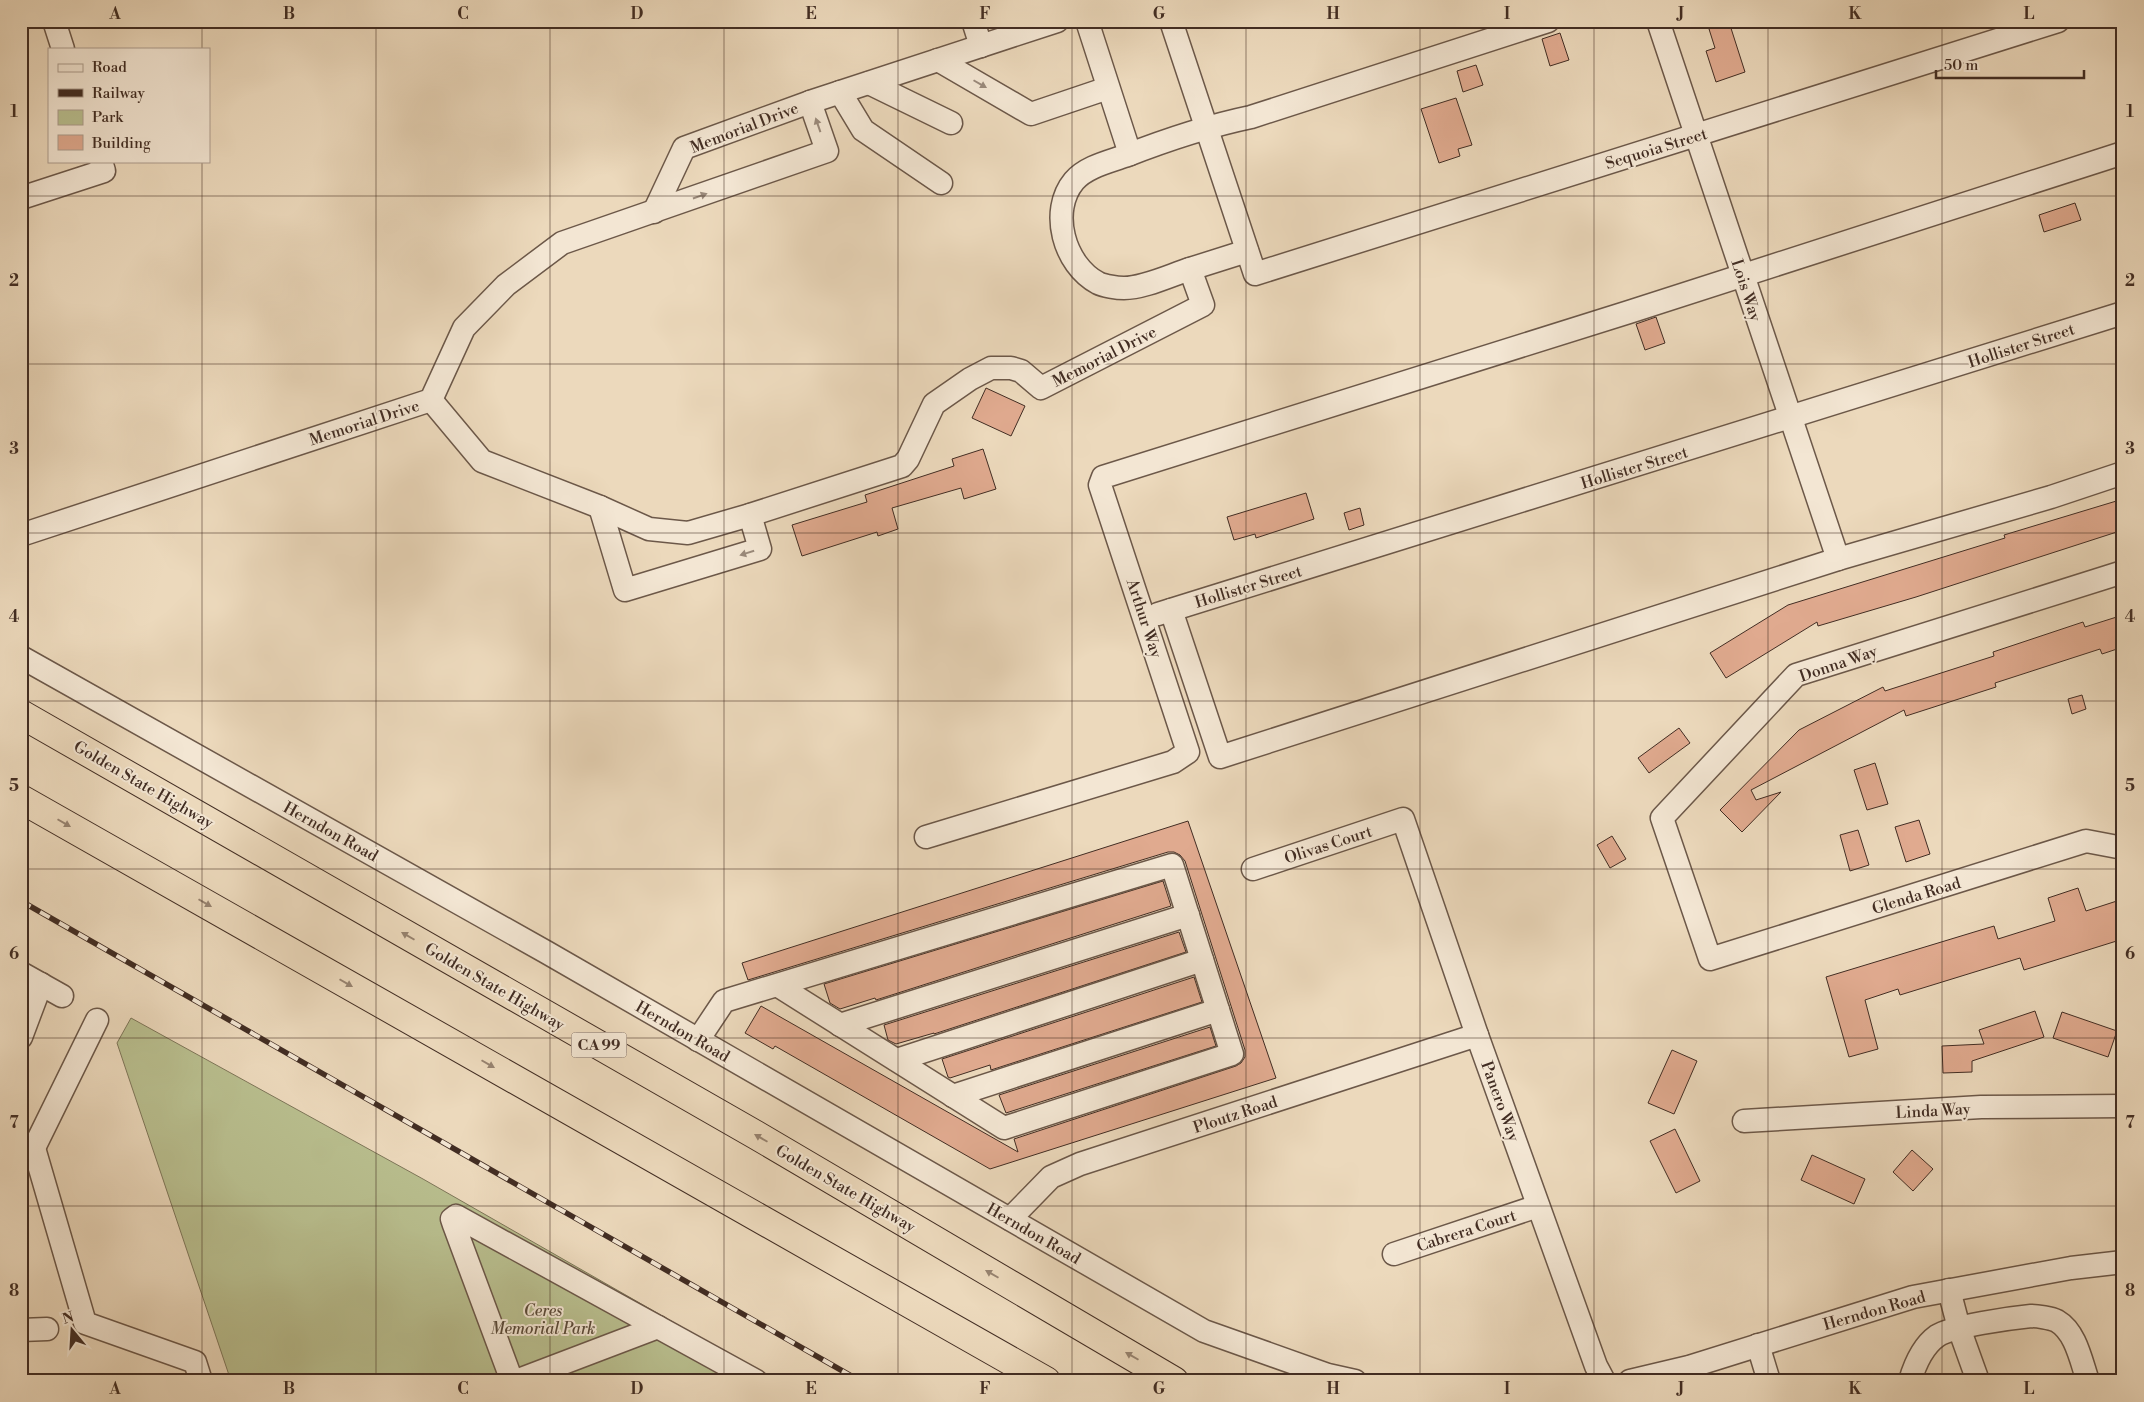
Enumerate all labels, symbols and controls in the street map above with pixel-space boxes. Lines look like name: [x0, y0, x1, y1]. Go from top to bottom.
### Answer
text: A: [108, 4, 121, 24]
text: B: [283, 4, 295, 24]
text: C: [457, 4, 469, 24]
text: D: [631, 4, 644, 24]
text: E: [805, 4, 817, 24]
text: F: [979, 4, 991, 24]
text: G: [1153, 4, 1166, 24]
text: H: [1326, 4, 1340, 24]
text: I: [1504, 4, 1510, 24]
text: J: [1676, 4, 1684, 24]
text: K: [1849, 4, 1863, 24]
text: L: [2024, 4, 2035, 24]
legend: [48, 48, 210, 162]
scale bar: [1936, 48, 2084, 80]
text: 50 m: [1944, 56, 1978, 75]
text: Road: [92, 58, 127, 77]
one-way arrow: [974, 80, 987, 89]
text: Railway: [92, 84, 146, 103]
street label: Memorial Drive: [687, 98, 801, 158]
text: 1: [10, 102, 18, 122]
text: 1: [2126, 102, 2134, 122]
text: Park: [92, 108, 124, 127]
one-way arrow: [814, 117, 821, 132]
street label: Sequoia Street: [1603, 124, 1710, 174]
text: Building: [91, 134, 151, 153]
one-way arrow: [693, 191, 708, 199]
street label: Lois Way: [1727, 257, 1766, 324]
text: 2: [9, 271, 19, 291]
text: 2: [2125, 271, 2135, 291]
street label: Hollister Street: [1965, 319, 2077, 373]
street label: Memorial Drive: [1049, 322, 1160, 392]
street label: Memorial Drive: [307, 396, 422, 450]
text: 3: [9, 439, 19, 459]
text: 3: [2125, 439, 2135, 459]
street label: Hollister Street: [1578, 442, 1691, 494]
one-way arrow: [740, 549, 755, 557]
street label: Hollister Street: [1192, 561, 1305, 613]
street label: Arthur Way: [1122, 575, 1166, 661]
text: 4: [9, 607, 20, 627]
text: 4: [2125, 607, 2136, 627]
street label: Donna Way: [1797, 641, 1880, 687]
street label: Golden State Highway: [70, 737, 217, 833]
text: 5: [9, 776, 19, 796]
text: 5: [2125, 776, 2135, 796]
street label: Herndon Road: [279, 798, 382, 866]
one-way arrow: [56, 819, 71, 827]
street label: Olivas Court: [1282, 821, 1375, 869]
street label: Glenda Road: [1870, 873, 1963, 919]
one-way arrow: [198, 899, 212, 908]
one-way arrow: [401, 931, 414, 940]
street label: Golden State Highway: [421, 939, 568, 1035]
text: 6: [9, 944, 19, 964]
text: 6: [2125, 944, 2135, 964]
one-way arrow: [340, 979, 353, 988]
street label: Herndon Road: [632, 997, 733, 1067]
road number: CA 99: [572, 1032, 626, 1058]
street label: Panero Way: [1476, 1058, 1524, 1144]
one-way arrow: [481, 1059, 494, 1068]
street label: Ploutz Road: [1191, 1092, 1280, 1138]
street label: Linda Way: [1895, 1099, 1971, 1123]
text: 7: [9, 1113, 19, 1133]
text: 7: [2125, 1113, 2135, 1133]
one-way arrow: [755, 1134, 768, 1143]
street label: Golden State Highway: [772, 1141, 919, 1237]
street label: Herndon Road: [983, 1199, 1084, 1269]
street label: Cabrera Court: [1414, 1205, 1519, 1256]
one-way arrow: [985, 1269, 999, 1278]
text: 8: [9, 1281, 19, 1301]
text: 8: [2125, 1281, 2135, 1301]
street label: Herndon Road: [1821, 1287, 1928, 1335]
park label: Ceres Memorial Park: [490, 1301, 596, 1339]
north arrow: [48, 1304, 98, 1354]
text: N: [60, 1308, 76, 1329]
one-way arrow: [1125, 1352, 1140, 1360]
text: A: [108, 1379, 121, 1399]
text: B: [283, 1379, 295, 1399]
text: C: [457, 1379, 469, 1399]
text: D: [631, 1379, 644, 1399]
text: E: [805, 1379, 817, 1399]
text: F: [979, 1379, 991, 1399]
text: G: [1153, 1379, 1166, 1399]
text: H: [1326, 1379, 1340, 1399]
text: I: [1504, 1379, 1510, 1399]
text: J: [1676, 1379, 1684, 1399]
text: K: [1849, 1379, 1863, 1399]
text: L: [2024, 1379, 2035, 1399]

